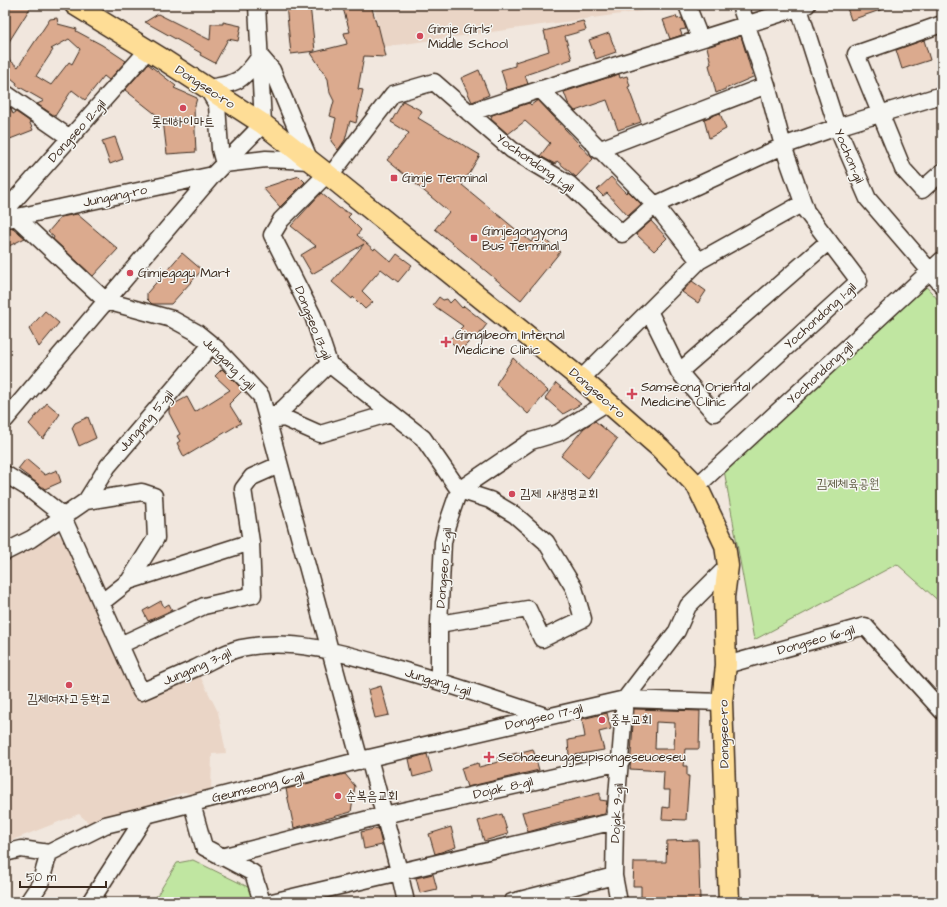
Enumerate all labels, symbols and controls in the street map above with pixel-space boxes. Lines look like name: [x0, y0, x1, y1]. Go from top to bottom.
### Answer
place label: Gimje Girls' Middle School: [428, 20, 508, 53]
marker: Gimje Girls' Middle School: [415, 31, 425, 41]
street label: Dongseo-ro: [171, 61, 239, 114]
street label: Dongseo 12-gil: [44, 96, 111, 167]
marker: 롯데하이마트: [178, 103, 188, 113]
place label: 롯데하이마트: [152, 113, 214, 131]
street label: Yochon-gil: [829, 126, 869, 186]
street label: Yochondong 1-gil: [492, 129, 578, 197]
place label: Gimje Terminal: [402, 169, 487, 187]
marker: Gimje Terminal: [389, 173, 399, 183]
street label: Jungang-ro: [81, 180, 150, 213]
place label: Gimjegongyong Bus Terminal: [482, 222, 568, 255]
marker: Gimjegongyong Bus Terminal: [469, 233, 479, 243]
place label: Gimjegagu Mart: [138, 264, 231, 283]
marker: Gimjegagu Mart: [125, 268, 135, 278]
street label: Yochondong 1-gil: [780, 279, 861, 354]
street label: Dongseo 13-gil: [289, 283, 336, 363]
place label: Gimgibeom Internal Medicine Clinic: [455, 326, 565, 359]
street label: Jungang 1-gil: [198, 334, 259, 395]
marker: Gimgibeom Internal Medicine Clinic: [440, 336, 452, 348]
street label: Yochondong-gil: [783, 338, 858, 409]
street label: Dongseo-ro: [565, 364, 629, 423]
place label: Samseong Oriental Medicine Clinic: [641, 378, 751, 411]
street label: Jungang 5-gil: [114, 387, 178, 456]
marker: Samseong Oriental Medicine Clinic: [626, 388, 638, 400]
park label: 김제체육공원: [817, 475, 879, 493]
place label: 김제 새생명교회: [520, 485, 598, 503]
marker: 김제 새생명교회: [507, 489, 517, 499]
street label: Dongseo 15-gil: [432, 527, 457, 609]
street label: Dongseo 16-gil: [775, 620, 857, 661]
street label: Jungang 3-gil: [160, 644, 234, 691]
street label: Jungang 1-gil: [403, 663, 473, 702]
marker: 김제여자고등학교: [64, 680, 74, 690]
place label: 김제여자고등학교: [27, 690, 111, 708]
street label: Dongseo 17-gil: [503, 699, 585, 736]
street label: Dongseo-ro: [714, 699, 735, 768]
place label: 중부교회: [610, 711, 652, 729]
marker: 중부교회: [597, 715, 607, 725]
place label: Seohaeeunggeupisongeseuoeseu: [498, 748, 686, 767]
marker: Seohaeeunggeupisongeseuoeseu: [483, 751, 495, 763]
street label: Geumseong 6-gil: [210, 767, 306, 808]
street label: Dojak 8-gil: [471, 772, 535, 805]
street label: Dojak 9-gil: [606, 782, 629, 844]
place label: 순복음교회: [346, 787, 398, 805]
marker: 순복음교회: [333, 791, 343, 801]
scale bar: [20, 863, 106, 889]
text: 50 m: [26, 869, 57, 886]

